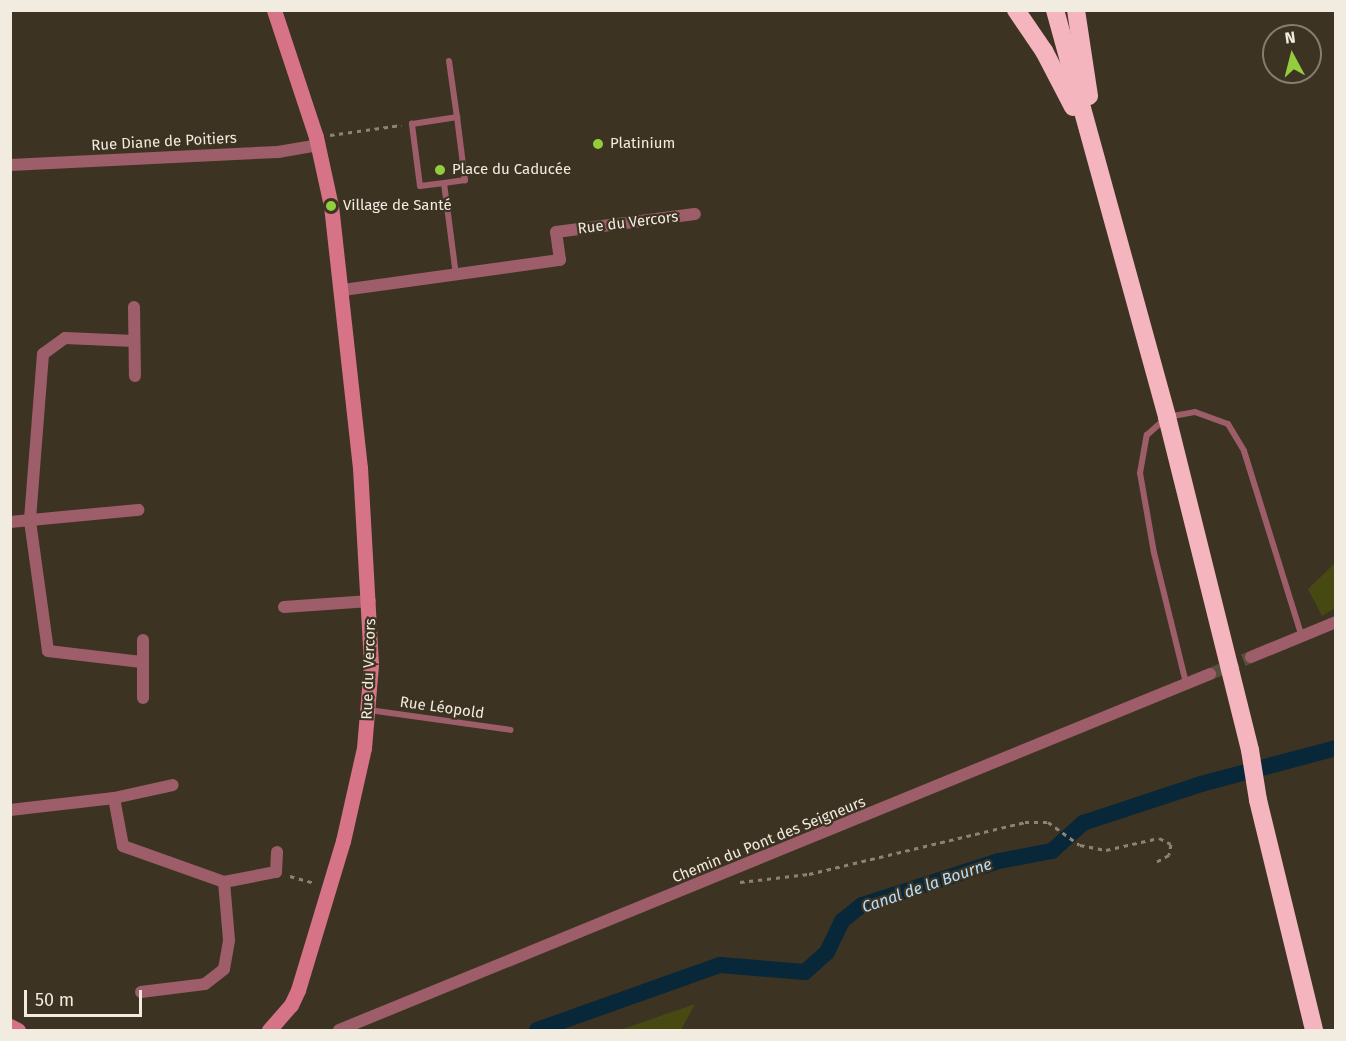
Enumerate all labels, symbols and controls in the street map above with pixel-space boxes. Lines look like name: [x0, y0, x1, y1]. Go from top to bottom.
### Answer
north arrow: [1262, 24, 1322, 84]
text: N: [1284, 28, 1296, 48]
street label: Rue Diane de Poitiers: [91, 129, 237, 155]
place label: Platinium: [610, 135, 675, 153]
marker: Platinium: [591, 137, 605, 151]
place label: Place du Caducée: [452, 161, 571, 179]
marker: Place du Caducée: [433, 163, 447, 177]
place label: Village de Santé: [343, 197, 452, 215]
marker: Village de Santé: [324, 199, 338, 213]
street label: Rue du Vercors: [577, 208, 679, 238]
street label: Rue du Vercors: [358, 618, 380, 720]
street label: Rue Léopold: [399, 693, 485, 723]
street label: Chemin du Pont des Seigneurs: [670, 793, 868, 887]
water label: Canal de la Bourne: [860, 855, 994, 917]
scale bar: [27, 978, 146, 1016]
text: 50 m: [35, 989, 74, 1011]

